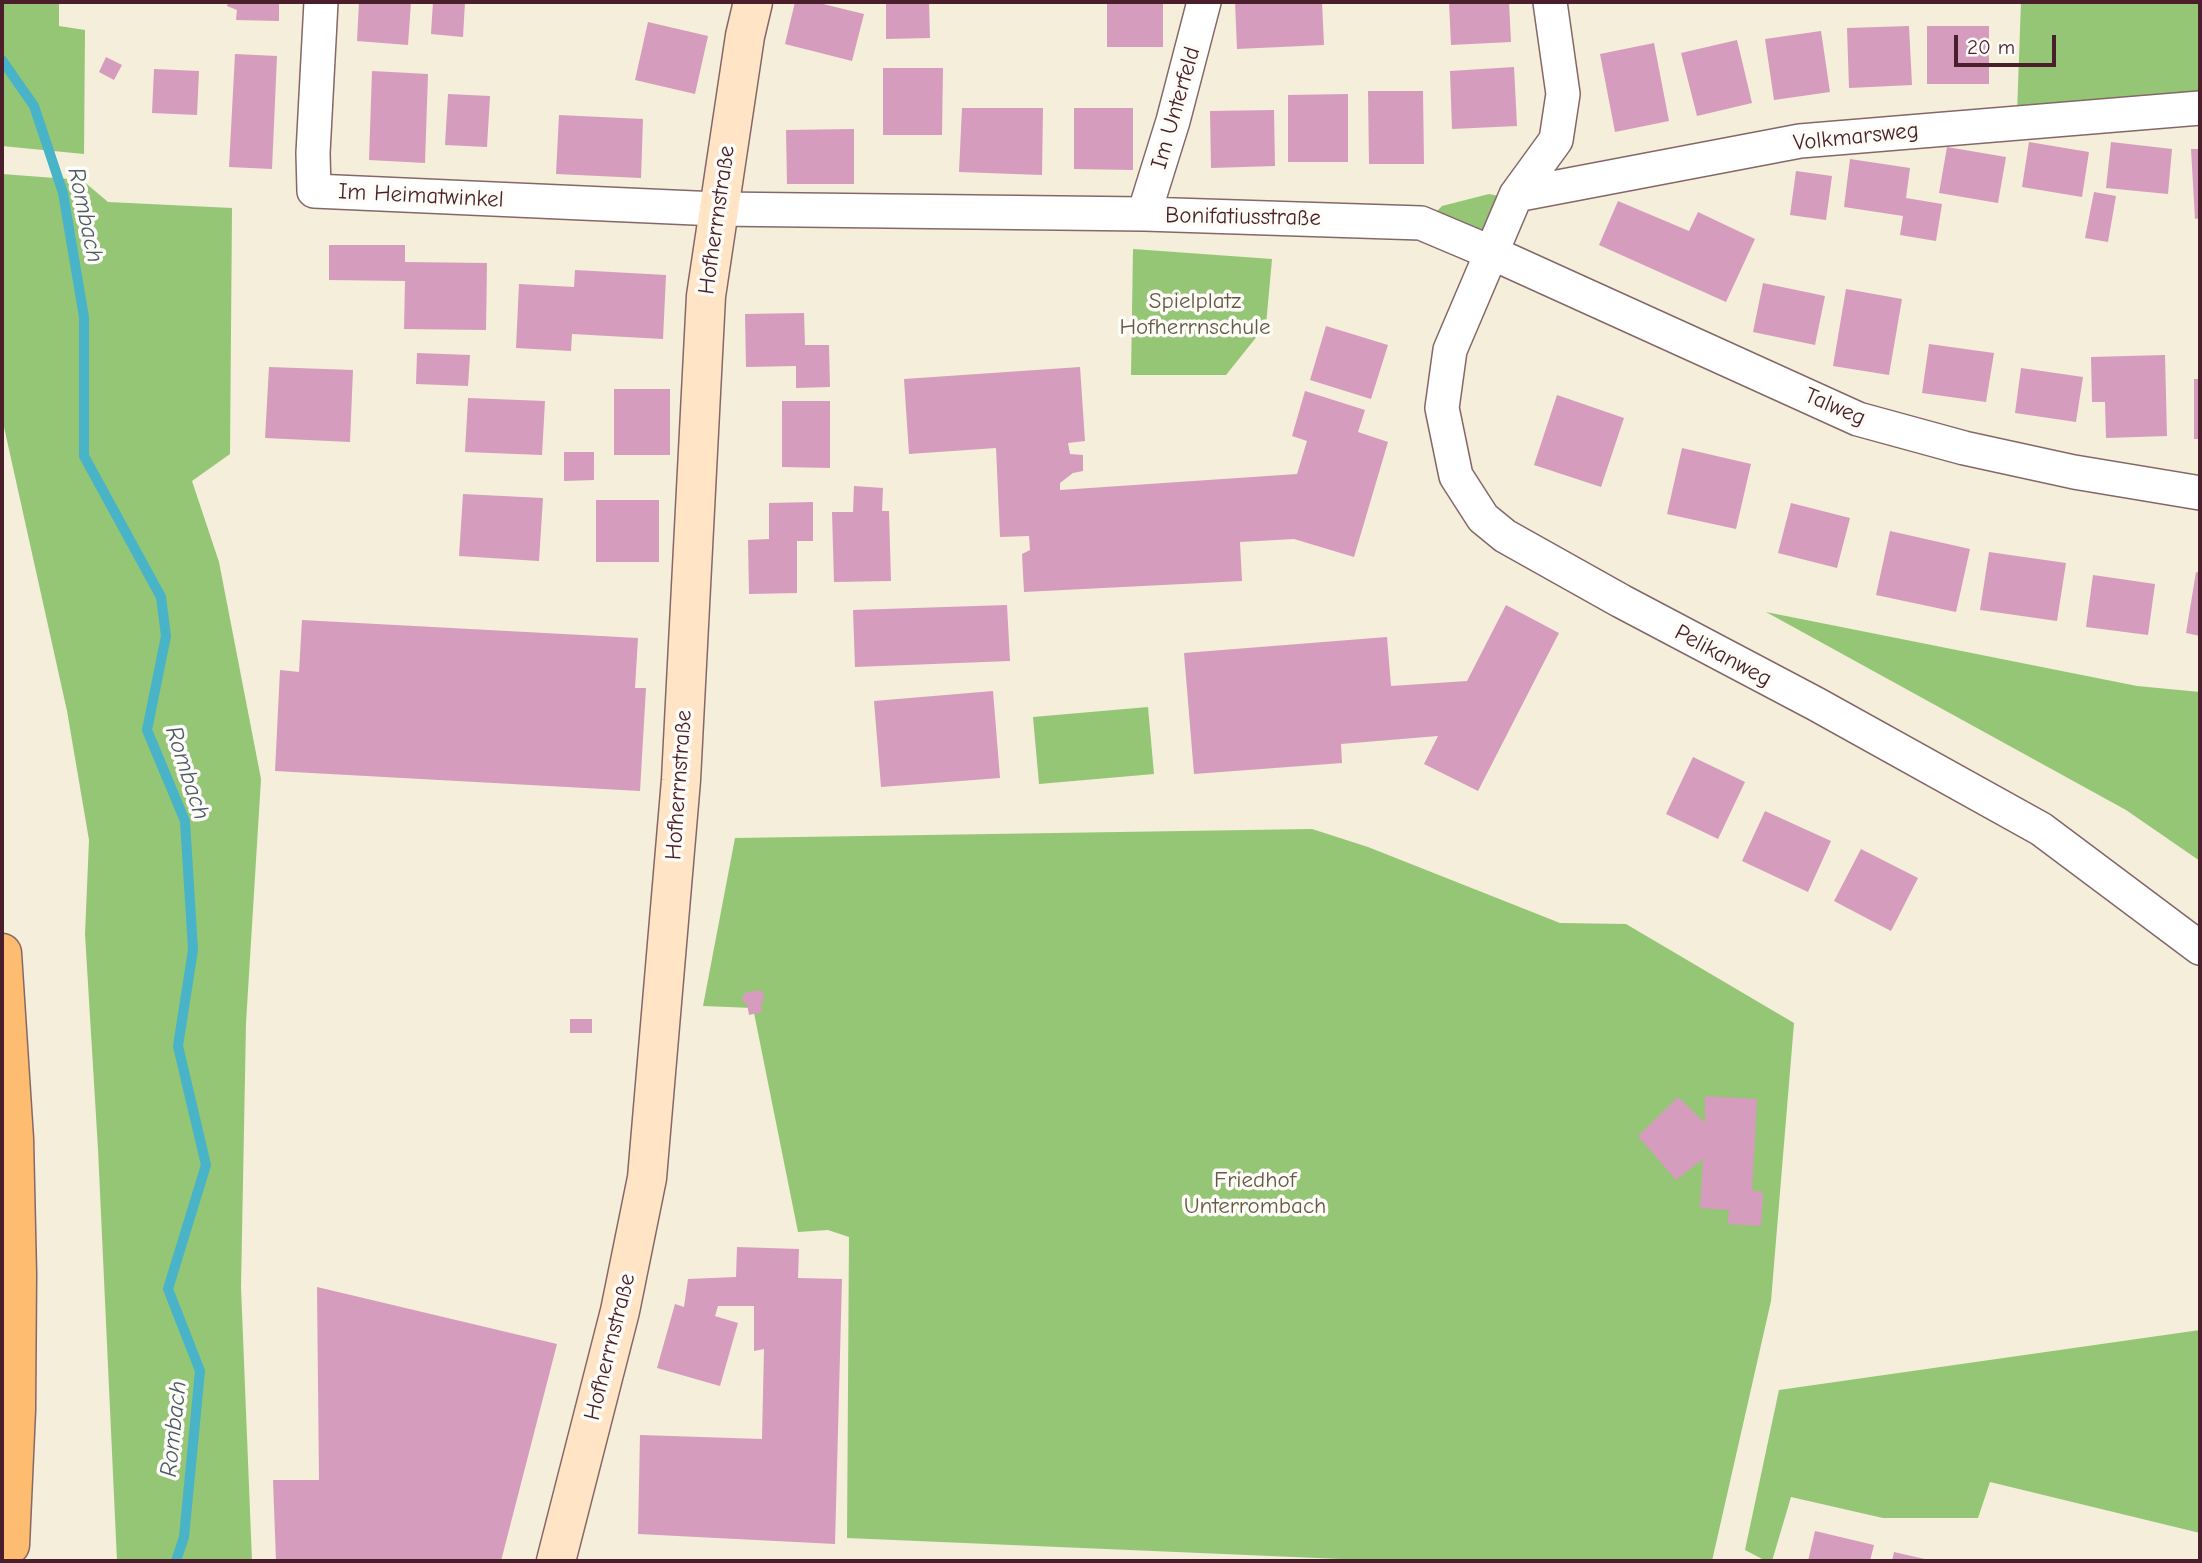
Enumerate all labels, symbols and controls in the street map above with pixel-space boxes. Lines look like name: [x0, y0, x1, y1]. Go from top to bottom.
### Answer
scale bar: [1957, 21, 2058, 65]
text: 20 m: [1967, 35, 2015, 59]
street label: Im Unterfeld: [1145, 44, 1207, 172]
street label: Volkmarsweg: [1792, 117, 1920, 157]
street label: Hofherrnstraße: [693, 144, 741, 296]
water label: Rombach: [61, 165, 109, 265]
street label: Im Heimatwinkel: [338, 178, 504, 214]
street label: Bonifatiusstraße: [1165, 202, 1321, 232]
park label: Spielplatz Hofherrnschule: [1119, 287, 1271, 341]
street label: Talweg: [1800, 382, 1870, 432]
street label: Pelikanweg: [1670, 619, 1776, 693]
street label: Hofherrnstraße: [660, 709, 698, 861]
water label: Rombach: [158, 723, 216, 823]
park label: Friedhof Unterrombach: [1184, 1166, 1326, 1220]
street label: Hofherrnstraße: [578, 1271, 642, 1423]
water label: Rombach: [155, 1379, 193, 1479]

